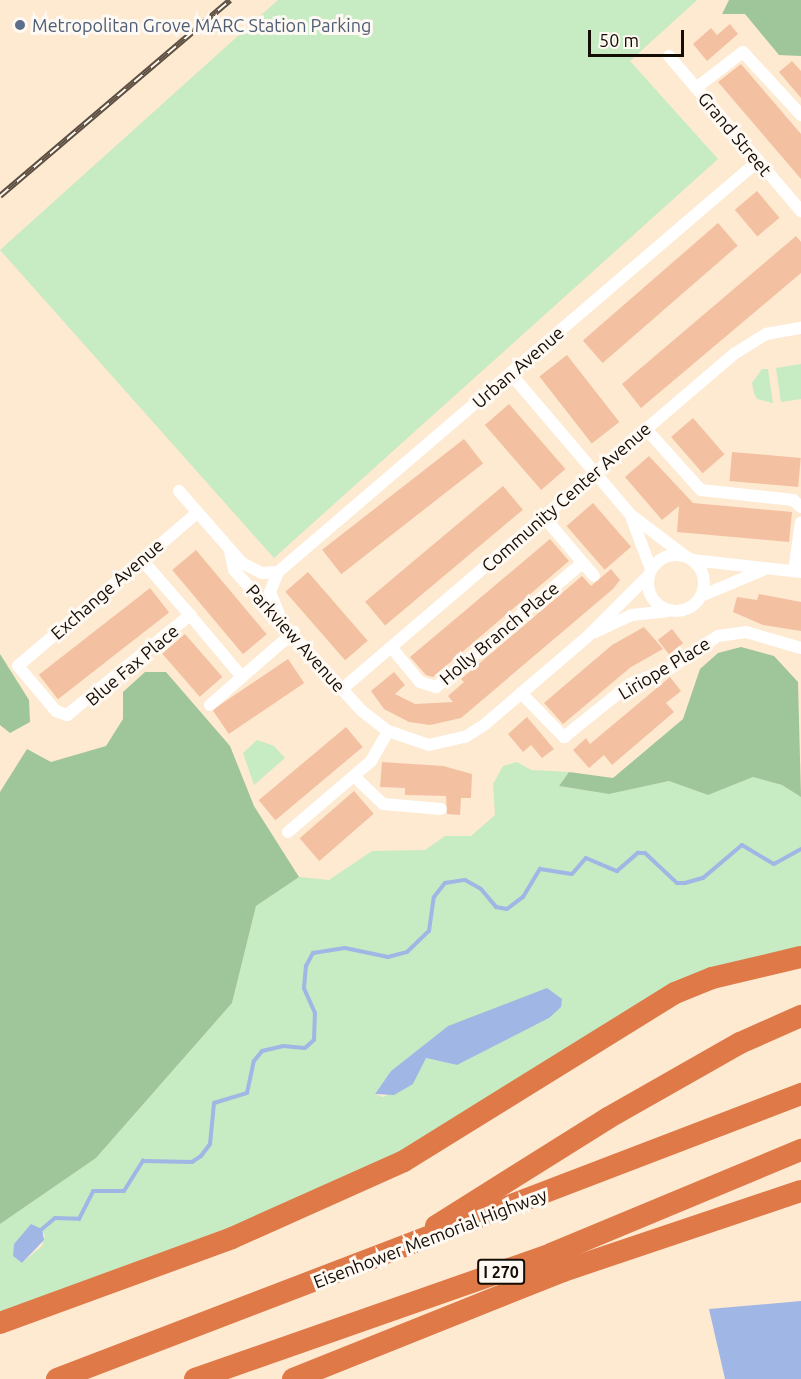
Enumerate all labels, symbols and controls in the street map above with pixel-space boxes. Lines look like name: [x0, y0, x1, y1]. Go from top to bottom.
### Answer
place label: Metropolitan Grove MARC Station Parking: [32, 14, 371, 36]
marker: Metropolitan Grove MARC Station Parking: [13, 18, 27, 32]
scale bar: [591, 18, 687, 56]
text: 50 m: [599, 30, 639, 50]
street label: Grand Street: [694, 88, 776, 180]
street label: Urban Avenue: [468, 321, 568, 413]
street label: Community Center Avenue: [477, 418, 655, 576]
street label: Exchange Avenue: [46, 534, 168, 644]
street label: Holly Branch Place: [435, 577, 563, 689]
street label: Parkview Avenue: [242, 580, 350, 696]
street label: Blue Fax Place: [81, 620, 183, 710]
street label: Liriope Place: [614, 632, 714, 704]
street label: Eisenhower Memorial Highway: [310, 1183, 550, 1293]
road number: I 270: [477, 1259, 525, 1285]

